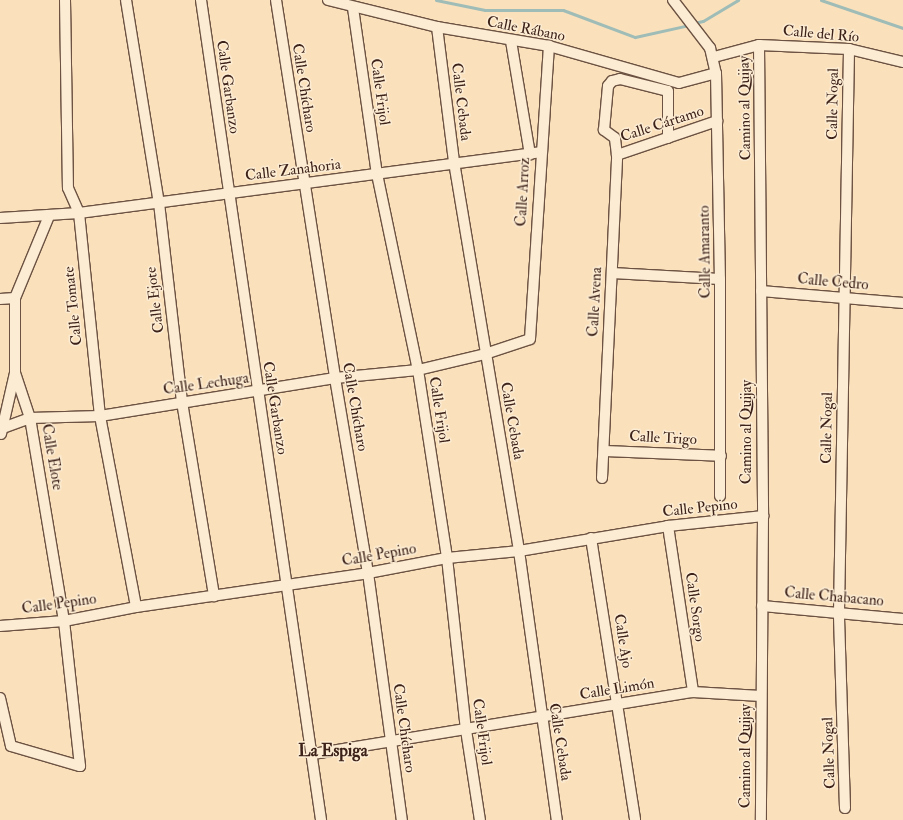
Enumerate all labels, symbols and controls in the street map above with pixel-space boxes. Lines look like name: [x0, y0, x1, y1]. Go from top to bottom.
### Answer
street label: Calle Rábano: [485, 13, 567, 45]
street label: Calle del Río: [782, 22, 860, 46]
street label: Calle Garbanzo: [213, 39, 243, 135]
street label: Calle Chícharo: [288, 42, 320, 134]
street label: Camino al Quijay: [735, 56, 755, 160]
street label: Calle Frijol: [366, 57, 394, 127]
street label: Calle Cebada: [447, 62, 475, 142]
street label: Calle Nogal: [823, 68, 843, 140]
street label: Calle Cártamo: [618, 102, 706, 146]
street label: Calle Zanahoria: [244, 155, 342, 185]
street label: Calle Arroz: [512, 157, 534, 227]
street label: Calle Amaranto: [695, 205, 715, 299]
street label: Calle Tomate: [60, 266, 86, 346]
street label: Calle Ejote: [142, 266, 168, 334]
street label: Calle Avena: [584, 267, 606, 337]
street label: Calle Cedro: [797, 270, 869, 294]
street label: Calle Garbanzo: [259, 360, 291, 456]
street label: Calle Chícharo: [338, 361, 372, 453]
street label: Calle Lechuga: [162, 369, 250, 399]
street label: Calle Frijol: [425, 375, 453, 445]
street label: Camino al Quijay: [738, 380, 756, 484]
street label: Calle Cebada: [496, 381, 528, 461]
street label: Calle Nogal: [817, 392, 837, 464]
street label: Calle Elote: [37, 422, 67, 492]
street label: Calle Trigo: [629, 427, 697, 449]
street label: Calle Pepino: [662, 495, 738, 521]
street label: Calle Pepino: [340, 540, 418, 570]
street label: Calle Sorgo: [681, 571, 709, 643]
street label: Calle Chabacano: [783, 584, 885, 610]
street label: Calle Pepino: [21, 590, 97, 618]
street label: Calle Ajo: [610, 613, 636, 669]
street label: Calle Limón: [578, 674, 656, 704]
street label: Calle Chícharo: [389, 682, 419, 774]
street label: Calle Frijol: [468, 697, 496, 767]
street label: Calle Cebada: [545, 702, 575, 782]
street label: Camino al Quijay: [737, 704, 755, 808]
street label: Calle Nogal: [819, 717, 839, 789]
district label: La Espiga: [298, 741, 368, 761]

